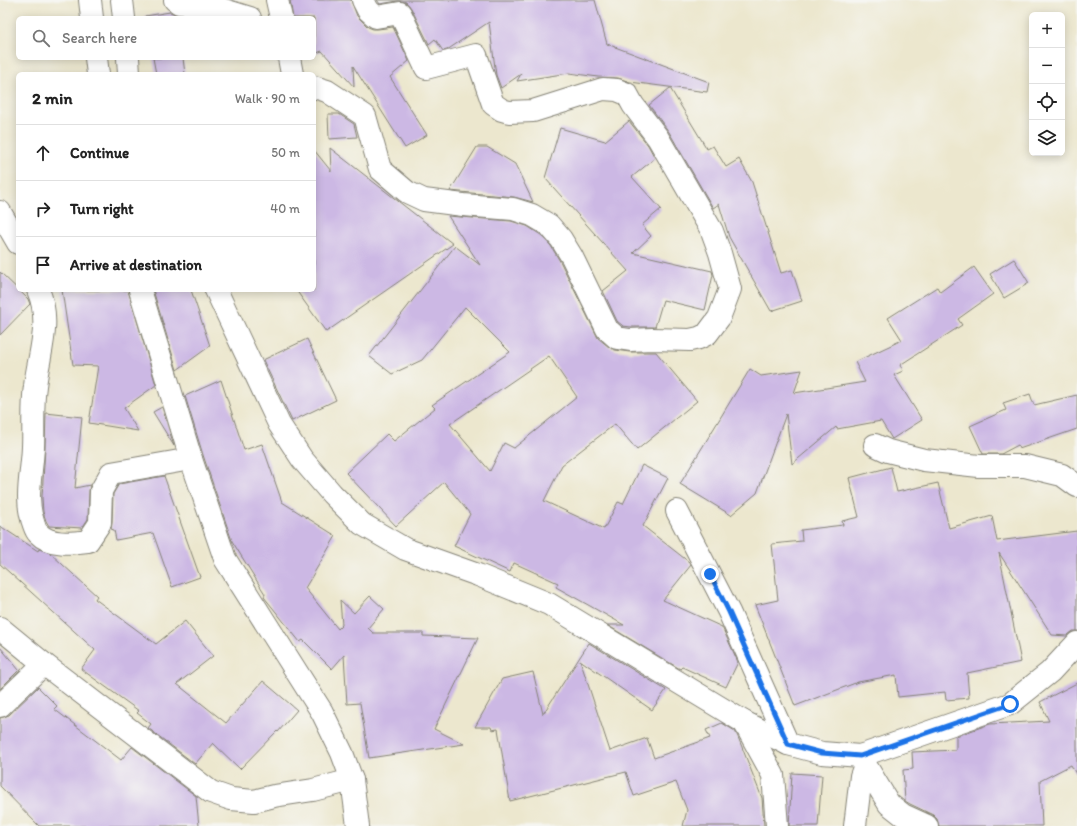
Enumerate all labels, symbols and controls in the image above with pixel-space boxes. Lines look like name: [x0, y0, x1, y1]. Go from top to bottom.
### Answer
map controls: [1029, 12, 1065, 156]
button: +: [1029, 12, 1065, 48]
search box: [16, 16, 316, 60]
icon: search: [30, 27, 52, 49]
text: Search here: [62, 29, 137, 47]
button: −: [1029, 48, 1065, 84]
button: locate: [1029, 84, 1065, 120]
text: 2 min: [32, 88, 72, 108]
text: Walk · 90 m: [235, 91, 300, 106]
button: layers: [1029, 120, 1065, 156]
icon: ahead: [32, 142, 54, 164]
text: Continue: [70, 144, 129, 162]
text: 50 m: [271, 145, 300, 160]
icon: right: [32, 198, 54, 220]
text: Turn right: [70, 200, 134, 218]
text: 40 m: [270, 201, 300, 216]
icon: arrive: [32, 254, 54, 276]
text: Arrive at destination: [70, 256, 202, 274]
route end: [701, 565, 719, 583]
route start: [1001, 695, 1019, 713]

